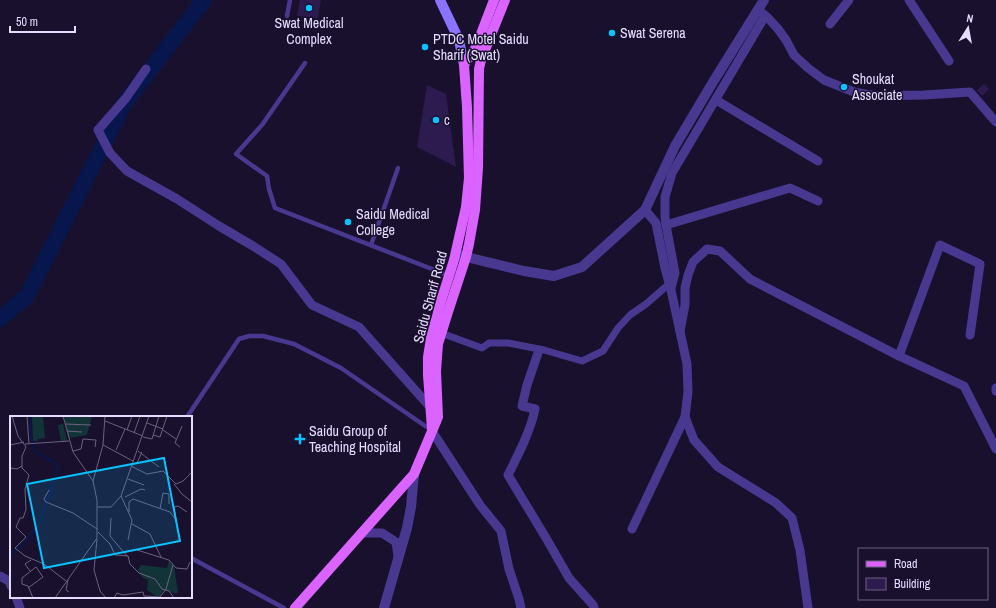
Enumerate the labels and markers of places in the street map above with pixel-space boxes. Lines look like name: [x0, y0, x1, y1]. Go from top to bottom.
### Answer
marker: Swat Medical Complex: [304, 3, 314, 13]
place label: Swat Medical Complex: [275, 14, 343, 48]
place label: Swat Serena: [620, 24, 686, 42]
marker: Swat Serena: [607, 28, 617, 38]
place label: PTDC Motel Saidu Sharif (Swat): [433, 30, 529, 64]
marker: PTDC Motel Saidu Sharif (Swat): [420, 42, 430, 52]
place label: Shoukat Associate: [851, 70, 902, 104]
marker: Shoukat Associate: [839, 82, 849, 92]
place label: c: [444, 111, 450, 129]
marker: c: [431, 115, 441, 125]
place label: Saidu Medical College: [356, 205, 429, 239]
marker: Saidu Medical College: [343, 217, 353, 227]
place label: Saidu Group of Teaching Hospital: [309, 422, 401, 456]
marker: Saidu Group of Teaching Hospital: [294, 433, 306, 445]

